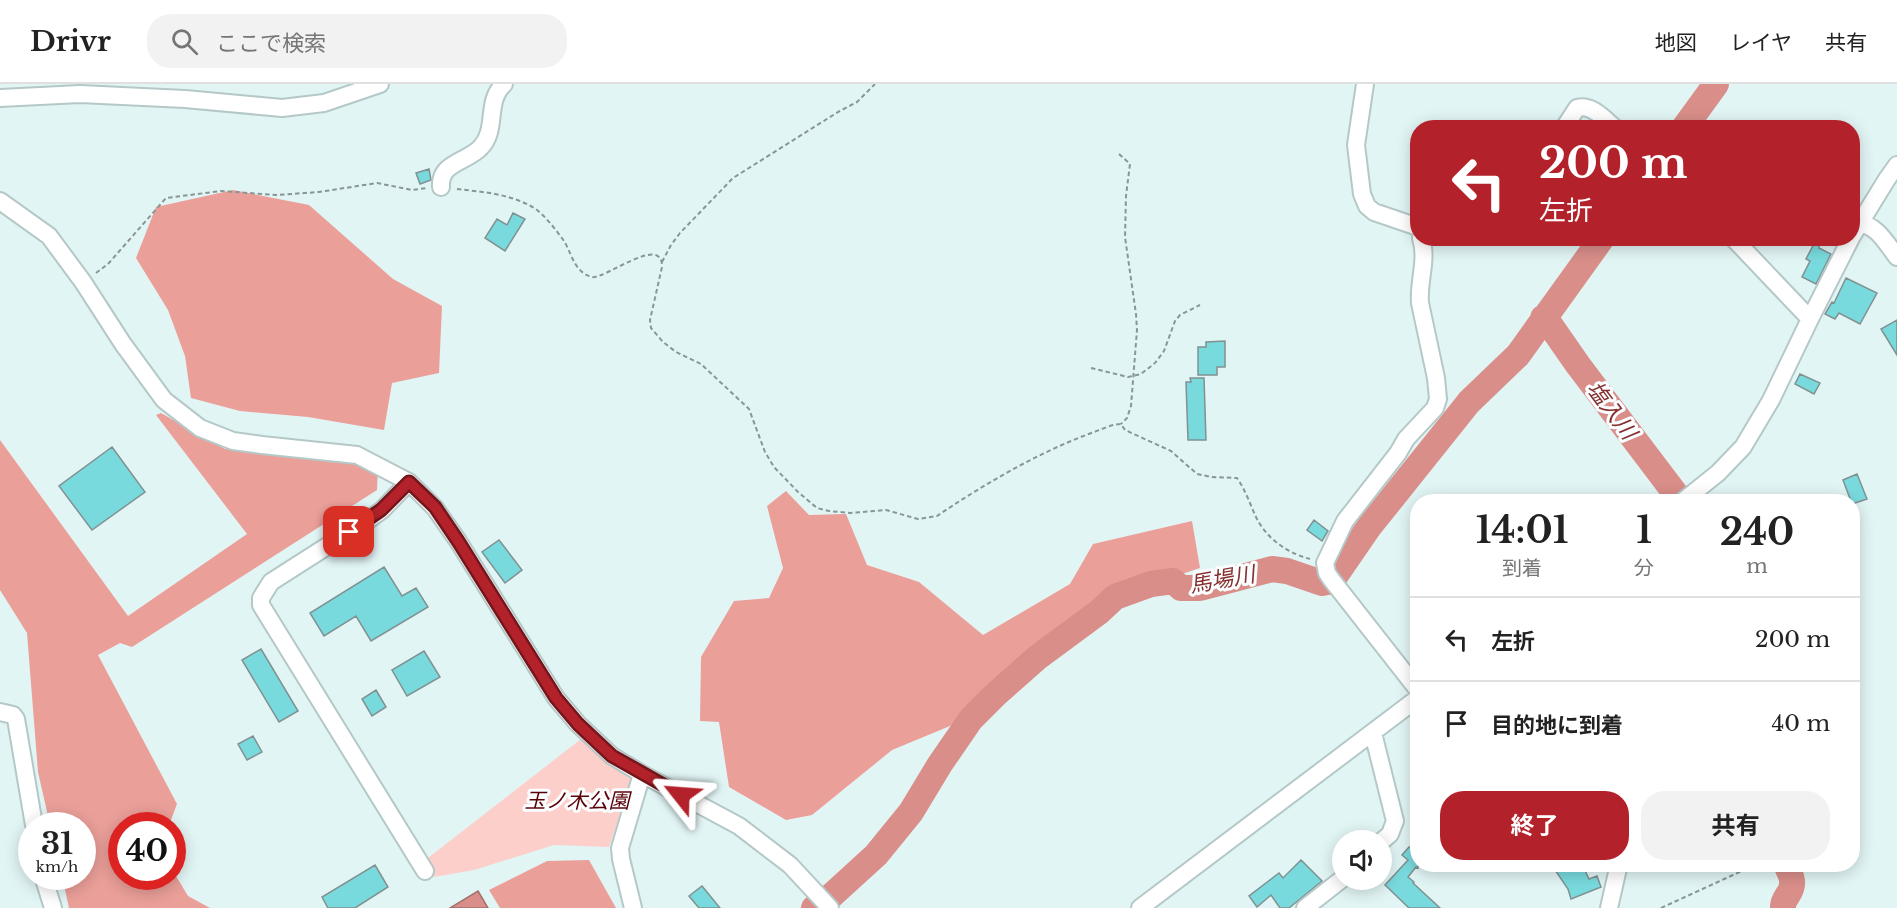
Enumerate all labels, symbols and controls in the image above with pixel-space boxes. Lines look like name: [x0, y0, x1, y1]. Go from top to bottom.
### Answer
search box: [147, 14, 567, 68]
text: Drivr: [30, 24, 111, 59]
icon: search: [168, 25, 201, 58]
text: ここで検索: [216, 30, 326, 57]
text: 地図: [1655, 30, 1697, 56]
text: レイヤ: [1730, 30, 1792, 56]
text: 共有: [1825, 30, 1867, 56]
text: 200 m: [1539, 137, 1687, 189]
icon: left: [1440, 144, 1518, 222]
text: 左折: [1539, 194, 1593, 227]
water label: 塩入川: [1581, 376, 1643, 446]
pin: [323, 506, 374, 557]
text: 14:01: [1476, 508, 1568, 553]
text: 1: [1636, 508, 1652, 553]
text: 240: [1720, 510, 1794, 555]
icon: arrive: [332, 515, 365, 548]
text: m: [1746, 554, 1768, 578]
text: 到着: [1502, 556, 1542, 580]
text: 分: [1634, 556, 1654, 580]
water label: 馬場川: [1187, 560, 1259, 599]
icon: left: [1440, 623, 1473, 656]
text: 200 m: [1755, 626, 1830, 653]
text: 左折: [1491, 628, 1535, 655]
icon: arrive: [1440, 707, 1473, 740]
text: 40 m: [1772, 710, 1830, 737]
text: 目的地に到着: [1491, 712, 1623, 739]
position arrow: [649, 763, 713, 827]
park label: 玉ノ木公園: [525, 788, 632, 814]
button: 終了: [1440, 791, 1629, 860]
button: 共有: [1641, 791, 1830, 860]
speed limit sign: 40: [108, 812, 186, 890]
text: 31: [41, 825, 73, 862]
map controls: [1332, 830, 1392, 890]
button: sound: [1332, 830, 1392, 890]
text: km/h: [36, 857, 78, 876]

